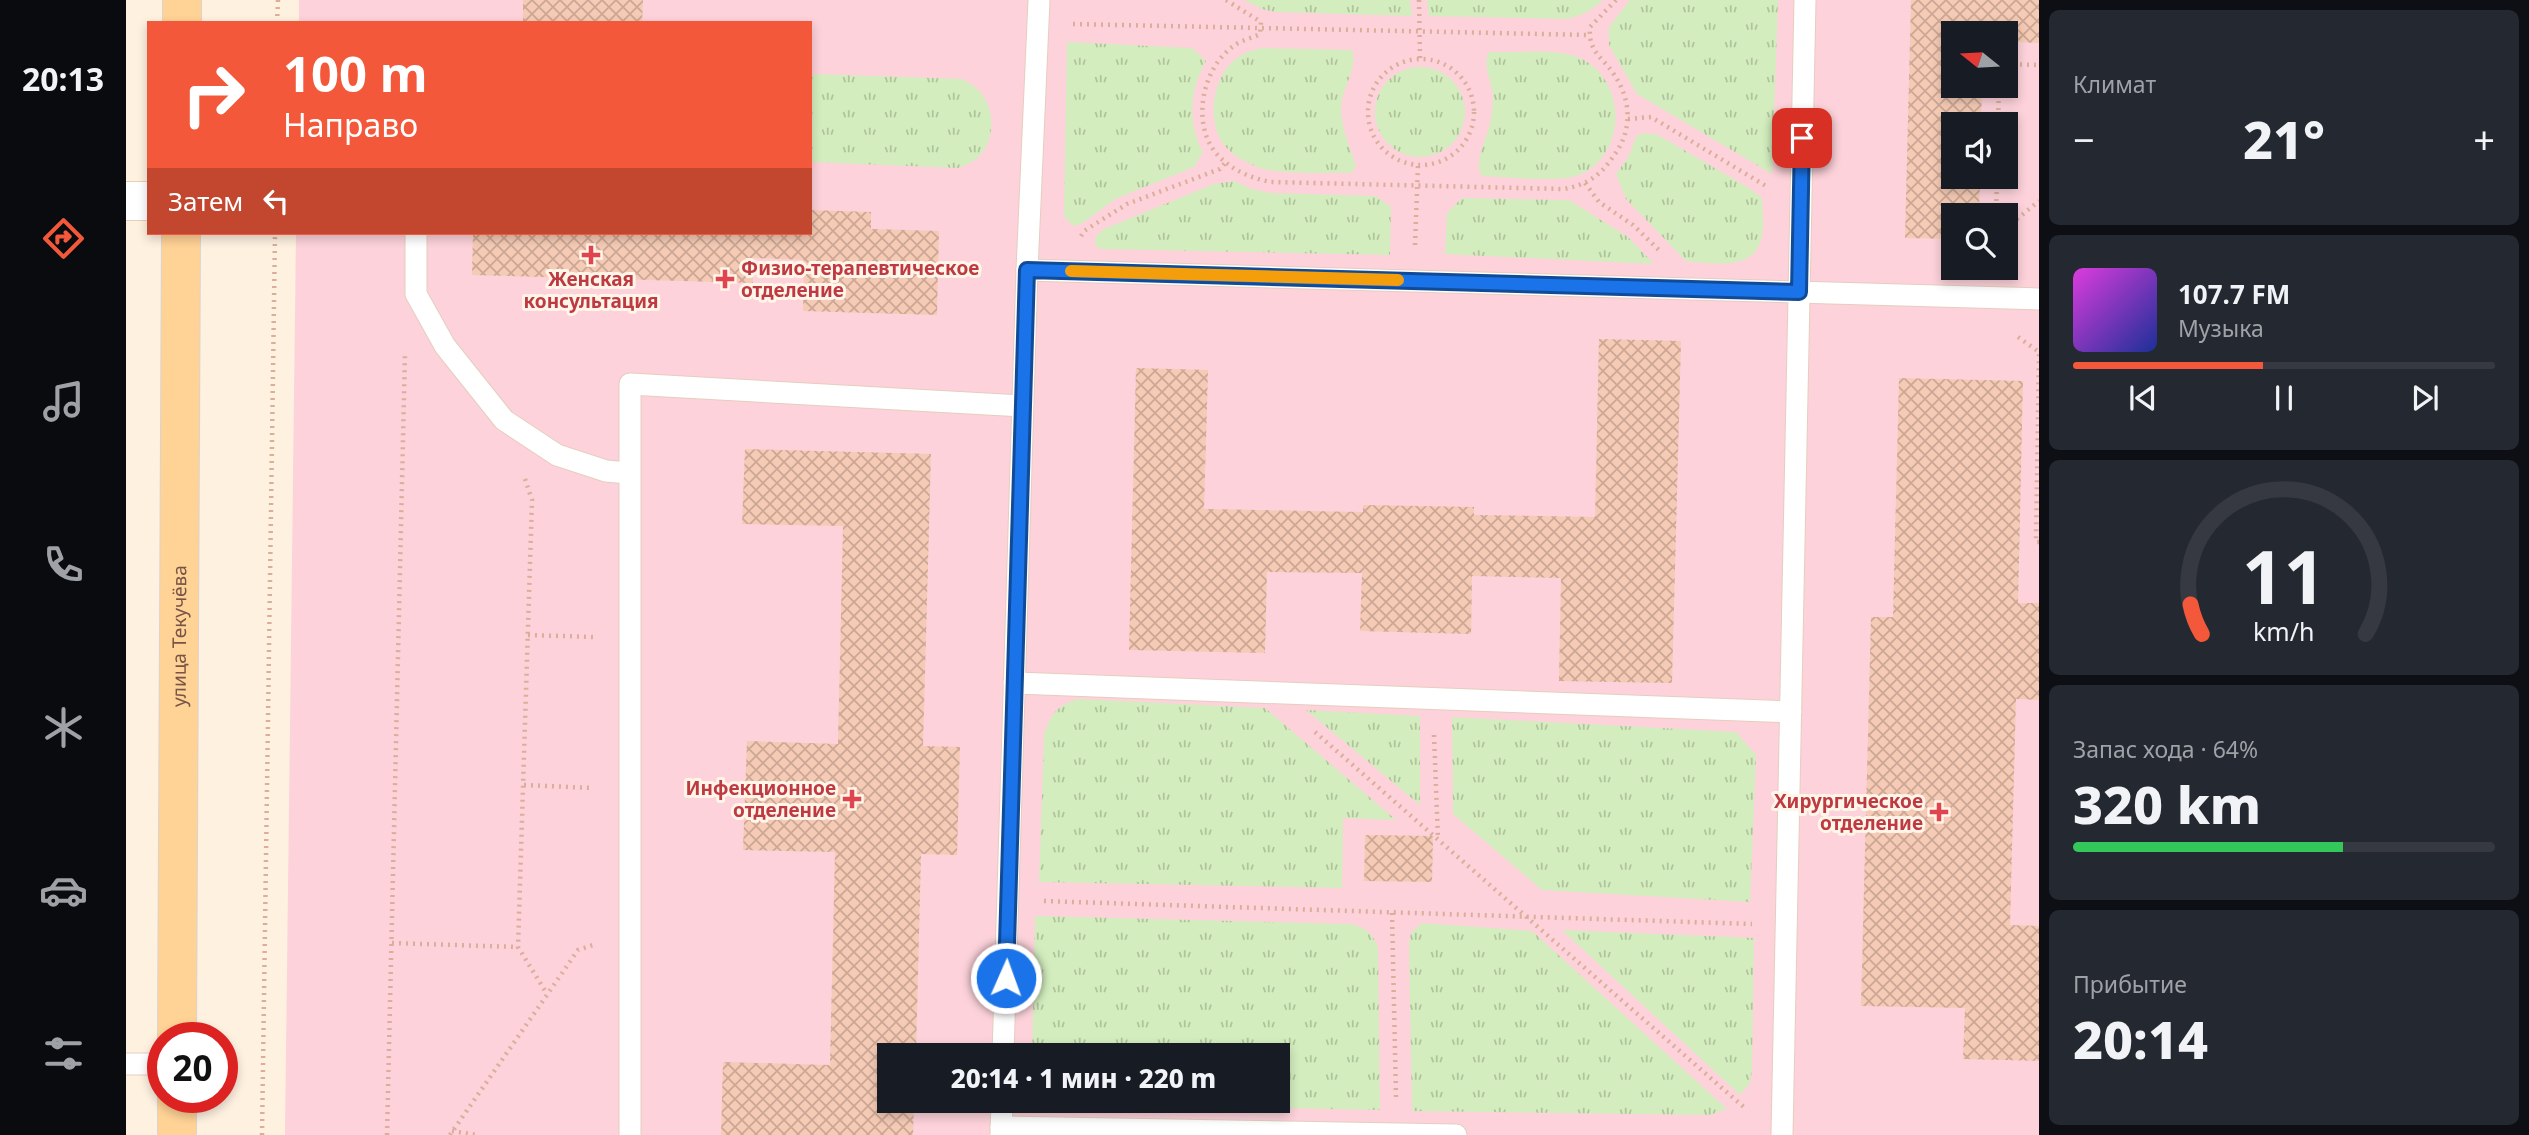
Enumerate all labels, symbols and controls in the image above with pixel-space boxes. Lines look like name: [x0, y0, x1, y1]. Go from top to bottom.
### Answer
north arrow: [1941, 21, 2018, 98]
map controls: [1941, 21, 2018, 280]
text: 100 m: [283, 40, 428, 106]
icon: right: [168, 49, 259, 140]
text: 20:13: [22, 57, 104, 100]
text: Климат: [2073, 68, 2156, 100]
text: Направо: [283, 103, 418, 146]
text: 21°: [2243, 103, 2325, 174]
pin: [1772, 108, 1832, 168]
button: sound: [1941, 112, 2018, 189]
text: −: [2073, 113, 2095, 165]
text: +: [2473, 113, 2495, 165]
icon: arrive: [1783, 119, 1821, 157]
icon: left: [257, 182, 295, 220]
text: Затем: [168, 183, 243, 219]
button: search: [1941, 203, 2018, 280]
icon: directions: [39, 214, 88, 263]
marker: Женская консультация: [581, 245, 601, 265]
place label: Физио-терапевтическое отделение: [741, 255, 979, 303]
place label: Женская консультация: [524, 266, 658, 314]
marker: Физио-терапевтическое отделение: [715, 269, 735, 289]
text: 107.7 FM: [2178, 276, 2290, 312]
text: Музыка: [2178, 312, 2264, 344]
icon: music: [39, 377, 88, 426]
icon: previous: [2124, 379, 2162, 417]
icon: pause: [2265, 379, 2303, 417]
icon: next: [2406, 379, 2444, 417]
text: 11: [2242, 526, 2326, 625]
icon: phone: [39, 540, 88, 589]
street label: улица Текучёва: [166, 565, 192, 707]
text: km/h: [2253, 613, 2315, 647]
icon: climate: [39, 703, 88, 752]
text: Запас хода · 64%: [2073, 733, 2258, 765]
text: 320 km: [2073, 768, 2261, 839]
place label: Инфекционное отделение: [686, 775, 836, 823]
place label: Хирургическое отделение: [1774, 788, 1923, 836]
marker: Инфекционное отделение: [842, 789, 862, 809]
marker: Хирургическое отделение: [1929, 802, 1949, 822]
icon: car: [39, 866, 88, 915]
position arrow: [969, 941, 1043, 1015]
text: Прибытие: [2073, 968, 2187, 1000]
text: 20:14: [2073, 1003, 2208, 1074]
speed limit sign: 20: [147, 1022, 238, 1113]
icon: filters: [39, 1029, 88, 1078]
text: 20:14 · 1 мин · 220 m: [951, 1060, 1216, 1096]

